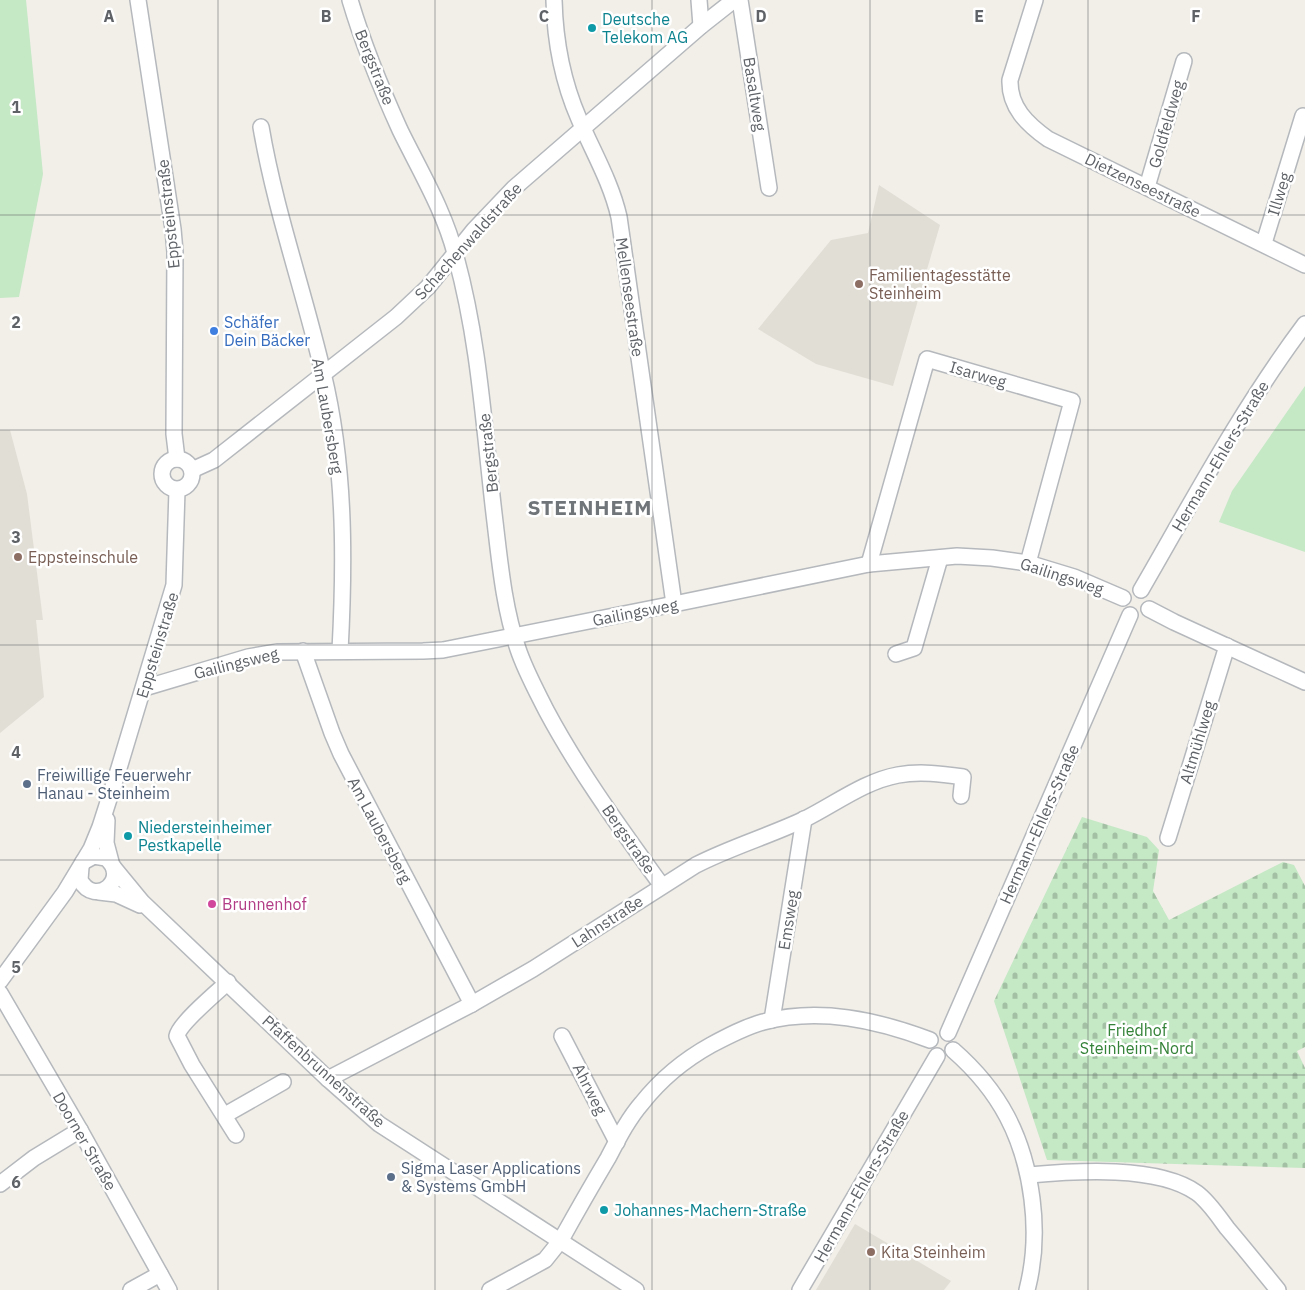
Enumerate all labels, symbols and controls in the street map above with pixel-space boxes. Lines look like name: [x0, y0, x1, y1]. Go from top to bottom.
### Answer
text: A: [104, 6, 115, 26]
text: B: [321, 6, 332, 26]
text: C: [539, 6, 549, 26]
text: D: [755, 6, 767, 26]
text: E: [974, 6, 984, 26]
text: F: [1191, 6, 1201, 26]
place label: Deutsche Telekom AG: [602, 9, 688, 47]
marker: Deutsche Telekom AG: [586, 22, 598, 34]
street label: Bergstraße: [351, 26, 399, 108]
street label: Basaltweg: [739, 56, 771, 133]
street label: Goldfeldweg: [1144, 77, 1188, 170]
text: 1: [11, 97, 21, 117]
street label: Dietzenseestraße: [1082, 148, 1204, 222]
street label: Eppsteinstraße: [152, 158, 184, 270]
street label: Illweg: [1263, 169, 1295, 218]
street label: Schachenwaldstraße: [410, 178, 526, 304]
street label: Mellenseestraße: [612, 236, 648, 358]
place label: Familientagesstätte Steinheim: [869, 265, 1011, 303]
marker: Familientagesstätte Steinheim: [853, 278, 865, 290]
text: 2: [11, 312, 21, 332]
place label: Schäfer Dein Bäcker: [224, 312, 310, 350]
marker: Schäfer Dein Bäcker: [208, 325, 220, 337]
street label: Am Laubersberg: [308, 356, 348, 476]
street label: Isarweg: [947, 356, 1009, 392]
street label: Hermann-Ehlers-Straße: [1167, 377, 1273, 535]
street label: Bergstraße: [474, 412, 502, 494]
district label: STEINHEIM: [527, 493, 653, 521]
text: 3: [11, 527, 21, 547]
place label: Eppsteinschule: [28, 547, 138, 567]
marker: Eppsteinschule: [12, 551, 24, 563]
street label: Gailingsweg: [1018, 553, 1107, 599]
street label: Eppsteinstraße: [131, 589, 183, 700]
street label: Gailingsweg: [591, 594, 680, 630]
street label: Gailingsweg: [192, 643, 281, 683]
street label: Altmühlweg: [1175, 697, 1219, 786]
street label: Hermann-Ehlers-Straße: [995, 741, 1083, 907]
text: 4: [11, 742, 21, 762]
place label: Freiwillige Feuerwehr Hanau - Steinheim: [37, 765, 191, 803]
street label: Am Laubersberg: [344, 773, 417, 887]
marker: Freiwillige Feuerwehr Hanau - Steinheim: [21, 778, 33, 790]
street label: Bergstraße: [598, 801, 660, 878]
place label: Niedersteinheimer Pestkapelle: [138, 817, 272, 855]
marker: Niedersteinheimer Pestkapelle: [122, 830, 134, 842]
street label: Emsweg: [773, 888, 803, 951]
street label: Lahnstraße: [567, 890, 647, 952]
place label: Brunnenhof: [222, 894, 307, 914]
marker: Brunnenhof: [206, 898, 218, 910]
text: 5: [11, 957, 21, 977]
street label: Pfaffenbrunnenstraße: [258, 1011, 390, 1132]
park label: Friedhof Steinheim-Nord: [1080, 1020, 1194, 1058]
street label: Ahrweg: [569, 1060, 612, 1118]
street label: Doorner Straße: [49, 1088, 121, 1194]
street label: Hermann-Ehlers-Straße: [809, 1106, 913, 1266]
place label: Sigma Laser Applications & Systems GmbH: [401, 1158, 581, 1196]
marker: Sigma Laser Applications & Systems GmbH: [385, 1171, 397, 1183]
text: 6: [11, 1172, 21, 1192]
place label: Johannes-Machern-Straße: [614, 1200, 807, 1220]
marker: Johannes-Machern-Straße: [598, 1204, 610, 1216]
place label: Kita Steinheim: [881, 1242, 986, 1262]
marker: Kita Steinheim: [865, 1246, 877, 1258]

